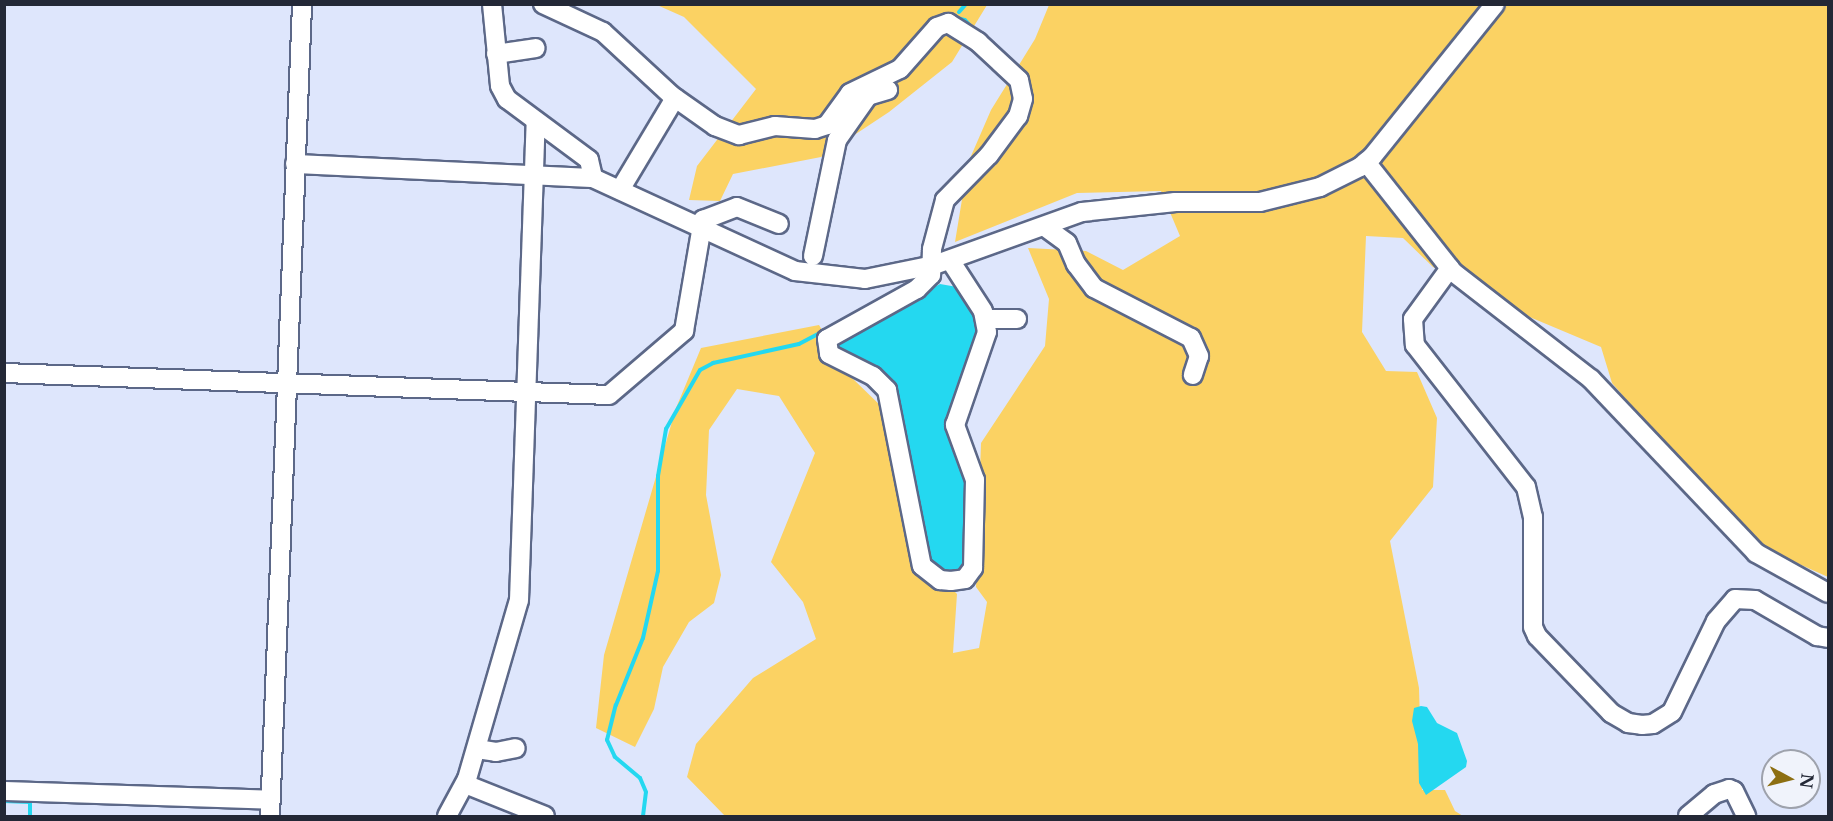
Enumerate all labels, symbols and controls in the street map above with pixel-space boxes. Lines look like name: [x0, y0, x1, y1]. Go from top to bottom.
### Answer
north arrow: [1761, 749, 1821, 809]
text: N: [1796, 772, 1818, 790]

